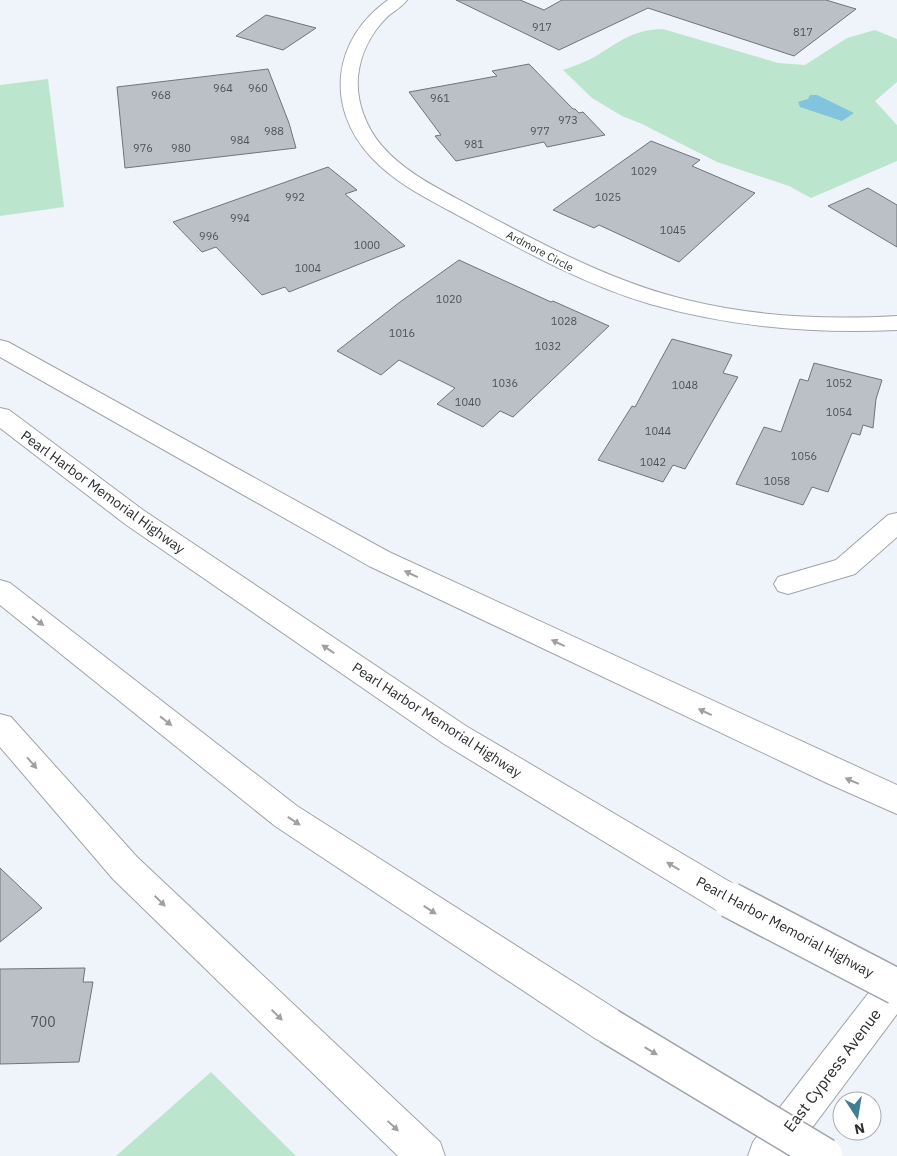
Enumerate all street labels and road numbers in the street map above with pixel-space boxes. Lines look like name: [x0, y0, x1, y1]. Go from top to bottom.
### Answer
street label: Ardmore Circle: [504, 227, 576, 275]
street label: Pearl Harbor Memorial Highway: [17, 426, 189, 558]
street label: Pearl Harbor Memorial Highway: [349, 658, 525, 782]
street label: Pearl Harbor Memorial Highway: [693, 872, 877, 982]
street label: East Cypress Avenue: [779, 1004, 885, 1136]

